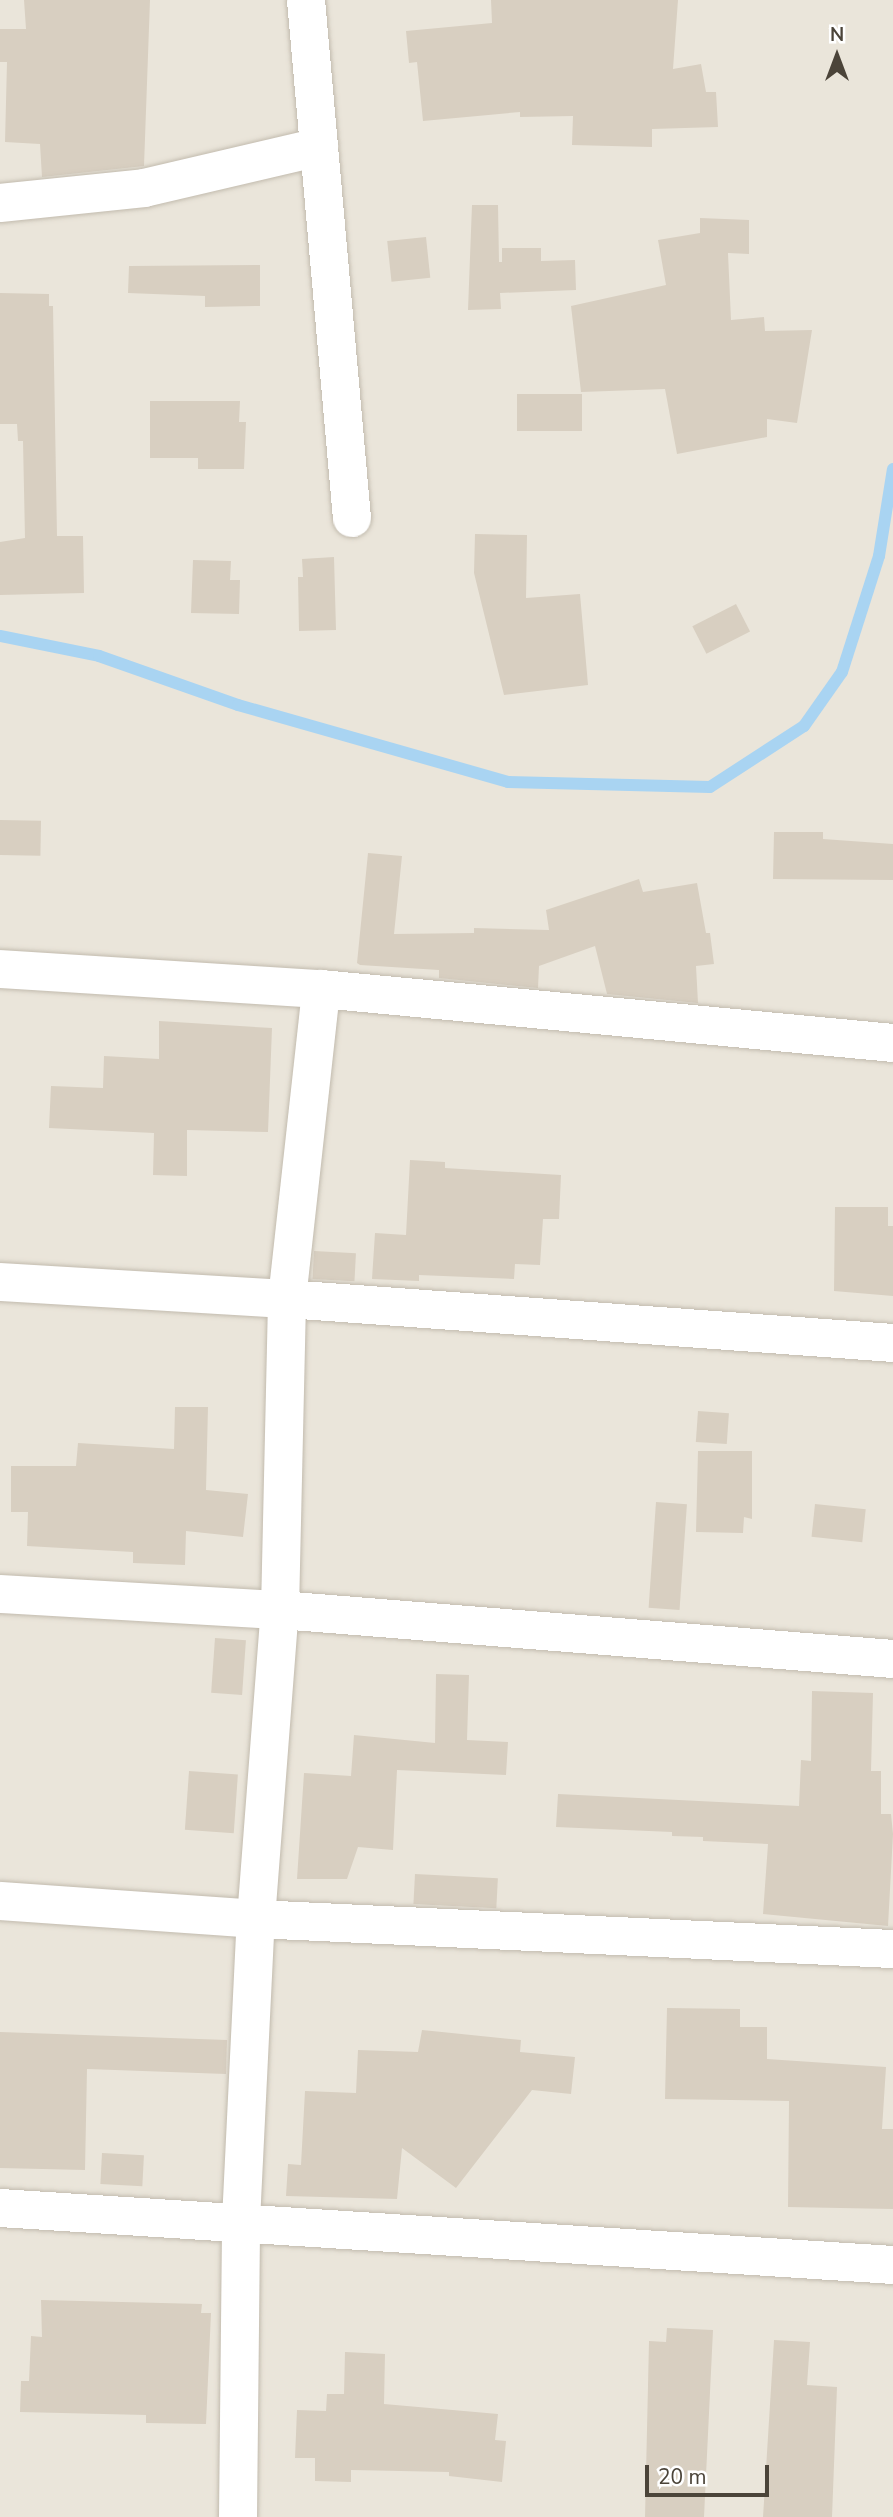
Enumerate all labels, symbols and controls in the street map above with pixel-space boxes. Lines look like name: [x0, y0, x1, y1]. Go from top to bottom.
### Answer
north arrow: [802, 21, 872, 91]
text: N: [830, 22, 844, 48]
scale bar: [648, 2450, 772, 2494]
text: 20 m: [658, 2463, 707, 2491]

